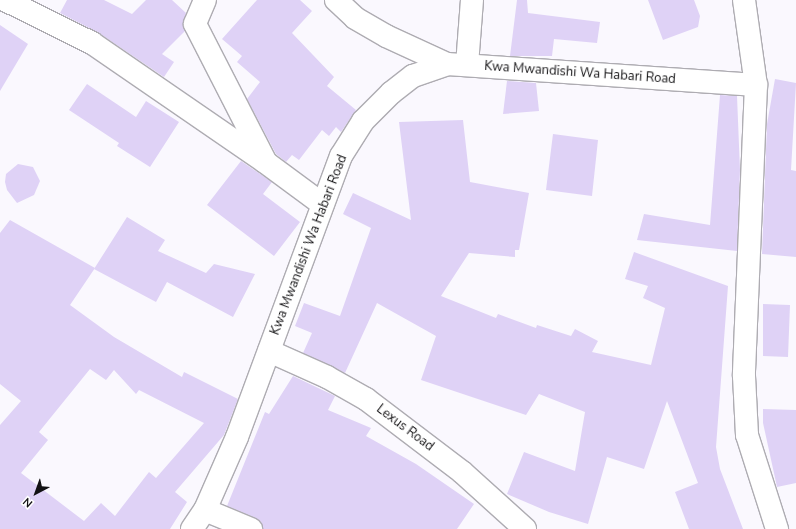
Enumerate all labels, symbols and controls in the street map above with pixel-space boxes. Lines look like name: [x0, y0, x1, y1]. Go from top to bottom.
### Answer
street label: Kwa Mwandishi Wa Habari Road: [484, 59, 676, 87]
street label: Kwa Mwandishi Wa Habari Road: [267, 153, 351, 337]
street label: Lexus Road: [373, 401, 437, 455]
north arrow: [16, 473, 56, 513]
text: N: [20, 494, 36, 511]

